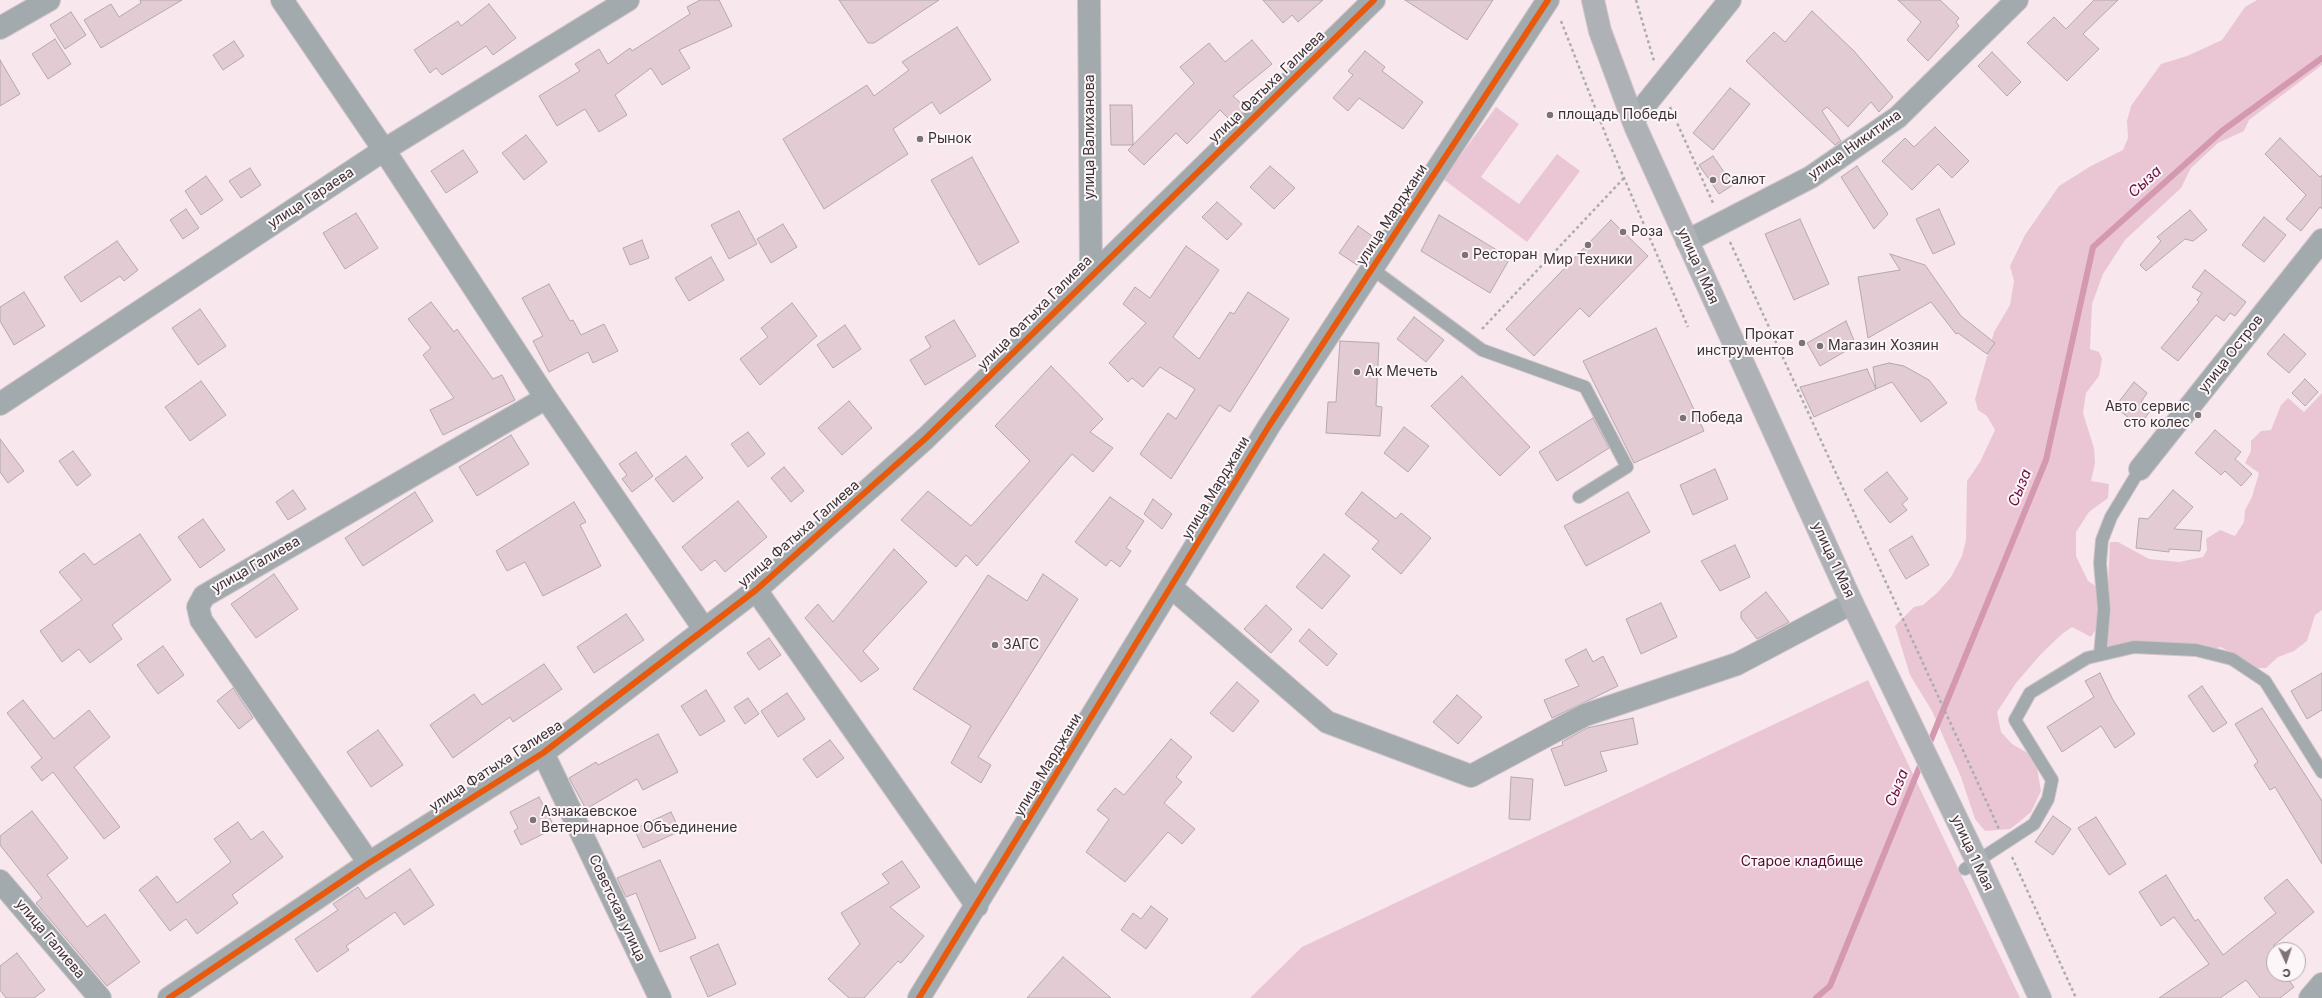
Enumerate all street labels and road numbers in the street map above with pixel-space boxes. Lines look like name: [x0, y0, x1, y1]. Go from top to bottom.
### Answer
street label: улица Фатыха Галиева: [1205, 27, 1329, 147]
street label: улица Валиханова: [1082, 74, 1098, 200]
street label: улица Никитина: [1805, 107, 1905, 183]
street label: улица Марджани: [1353, 161, 1431, 269]
street label: улица Гараева: [265, 164, 357, 232]
street label: улица 1 Мая: [1674, 225, 1722, 307]
street label: улица Фатыха Галиева: [974, 252, 1096, 374]
street label: улица Остров: [2195, 312, 2267, 396]
street label: улица Марджани: [1179, 433, 1253, 543]
street label: улица Фатыха Галиева: [735, 477, 863, 591]
street label: улица 1 Мая: [1808, 519, 1858, 601]
street label: улица Галиева: [209, 533, 303, 597]
street label: улица Марджани: [1011, 710, 1085, 820]
street label: улица Фатыха Галиева: [426, 717, 566, 815]
street label: улица 1 Мая: [1947, 812, 1997, 894]
street label: Советская улица: [585, 852, 649, 964]
street label: улица Галиева: [12, 896, 88, 982]

